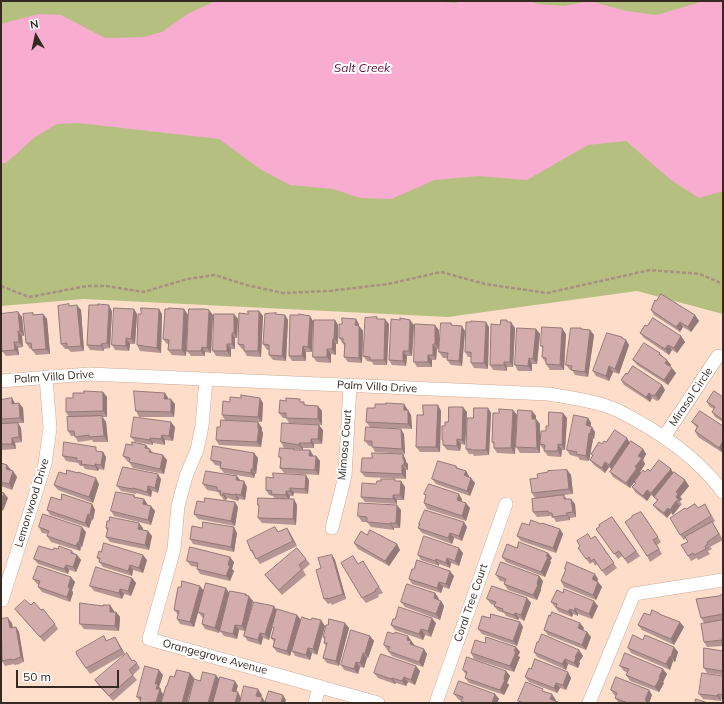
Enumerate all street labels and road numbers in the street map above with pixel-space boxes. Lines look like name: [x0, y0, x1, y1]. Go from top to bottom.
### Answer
street label: Mirasol Circle: [667, 365, 715, 429]
street label: Palm Villa Drive: [14, 368, 94, 386]
street label: Palm Villa Drive: [337, 378, 417, 396]
street label: Mimosa Court: [335, 409, 355, 481]
street label: Lemonwood Drive: [12, 457, 52, 549]
street label: Coral Tree Court: [451, 562, 491, 644]
street label: Orangegrove Avenue: [161, 637, 269, 677]

